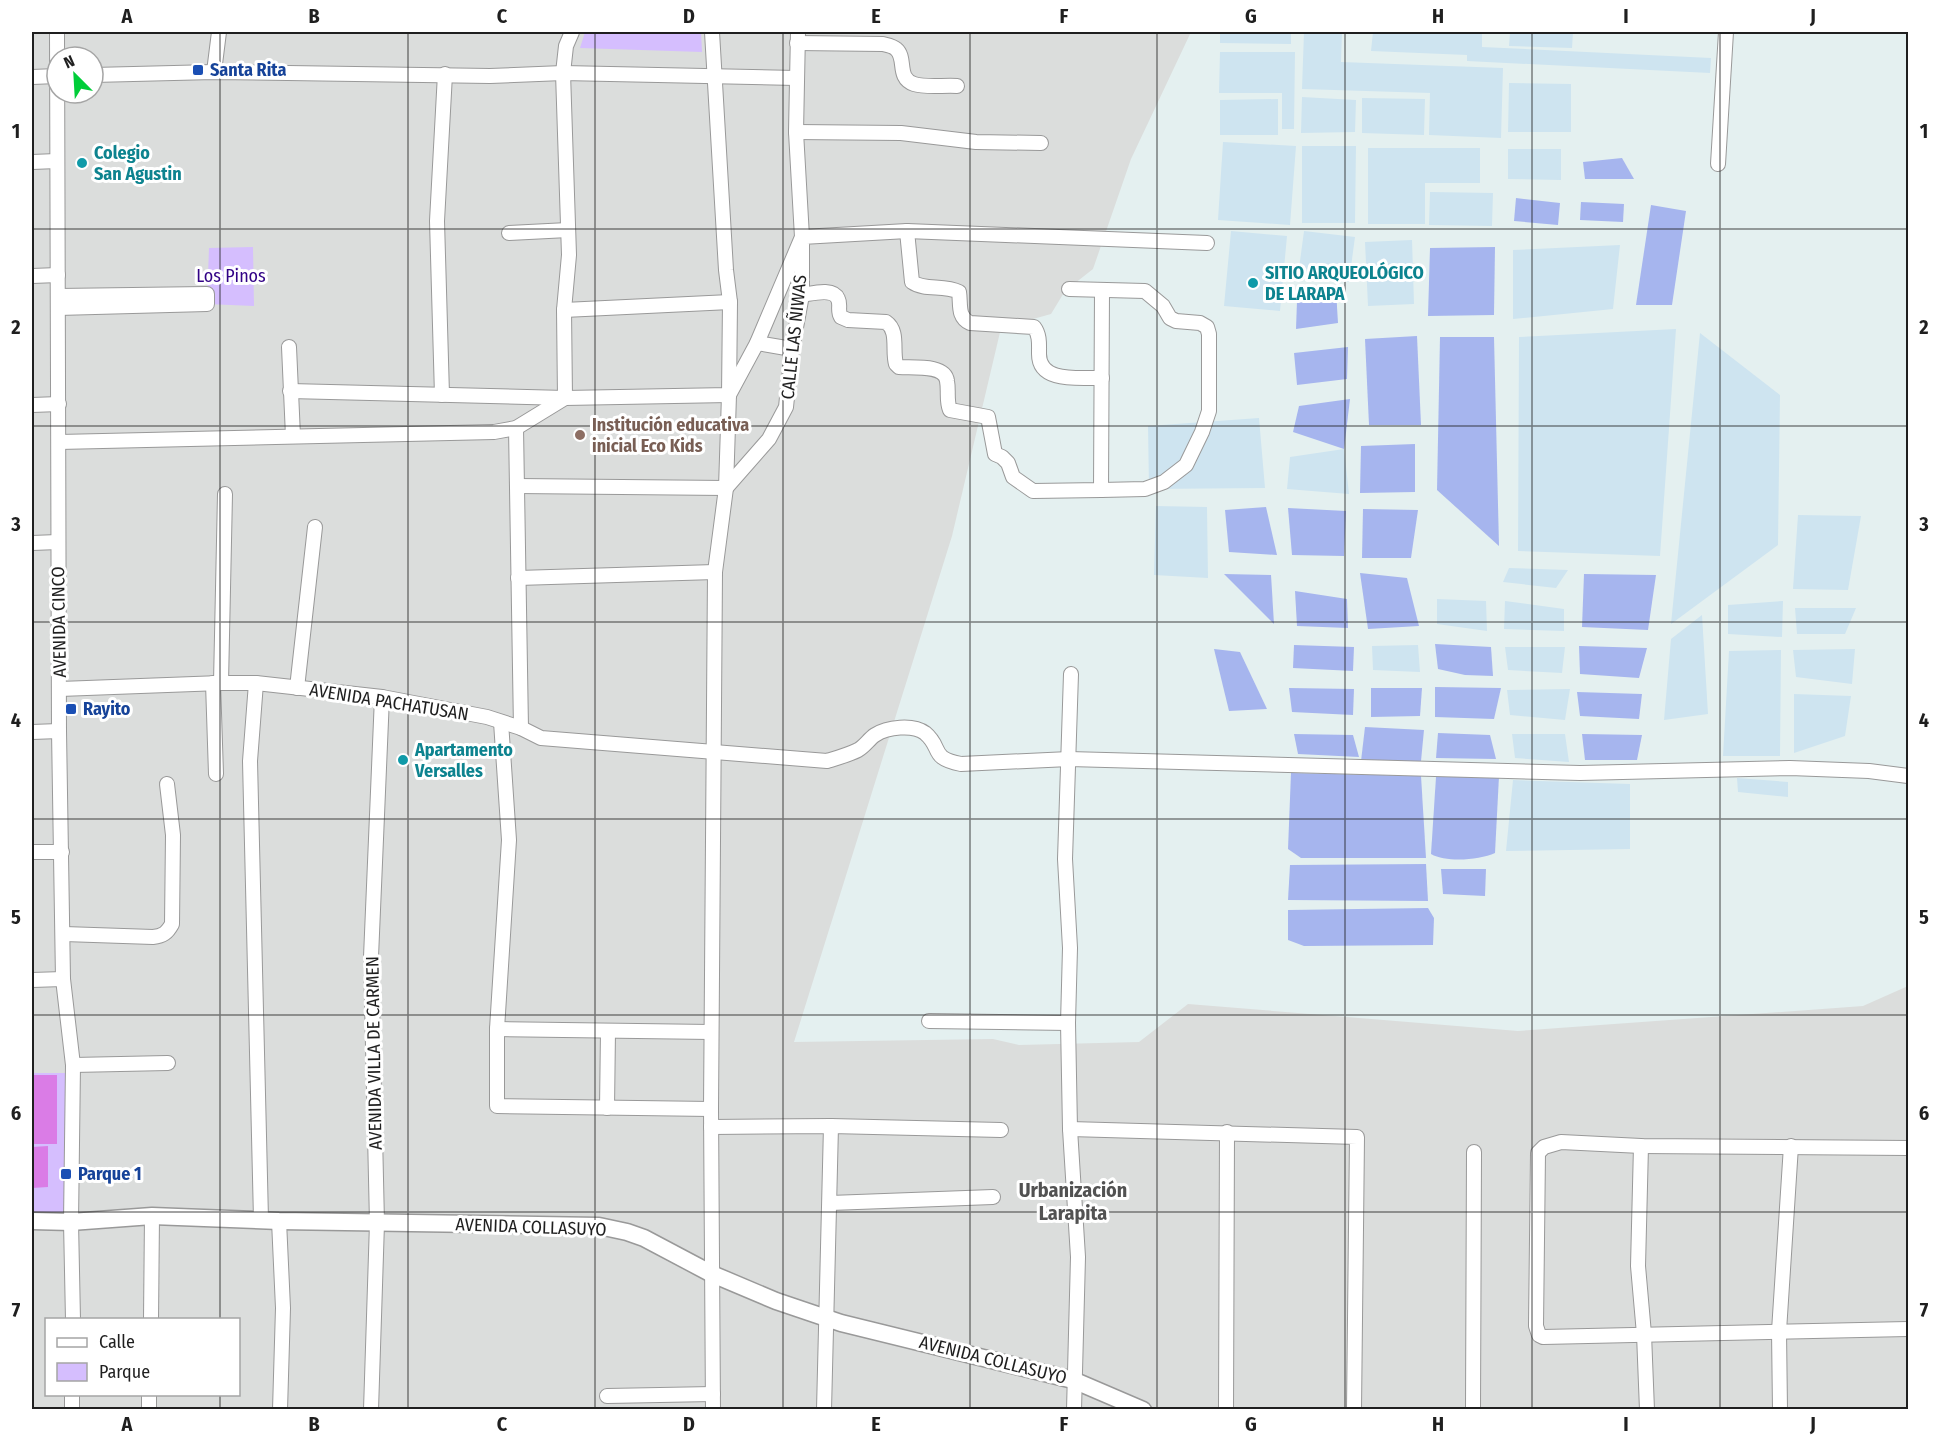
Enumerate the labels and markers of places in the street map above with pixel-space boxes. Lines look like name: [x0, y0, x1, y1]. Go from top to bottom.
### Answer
place label: Santa Rita: [210, 59, 286, 81]
marker: Santa Rita: [191, 63, 205, 77]
place label: Colegio San Agustin: [94, 142, 182, 185]
marker: Colegio San Agustin: [75, 156, 89, 170]
place label: SITIO ARQUEOLÓGICO DE LARAPA: [1265, 261, 1424, 305]
marker: SITIO ARQUEOLÓGICO DE LARAPA: [1246, 276, 1260, 290]
place label: Institución educativa inicial Eco Kids: [592, 414, 749, 457]
marker: Institución educativa inicial Eco Kids: [573, 428, 587, 442]
place label: Rayito: [83, 698, 131, 720]
marker: Rayito: [64, 702, 78, 716]
place label: Apartamento Versalles: [414, 739, 513, 782]
marker: Apartamento Versalles: [396, 753, 410, 767]
place label: Parque 1: [78, 1163, 142, 1185]
marker: Parque 1: [59, 1167, 73, 1181]

